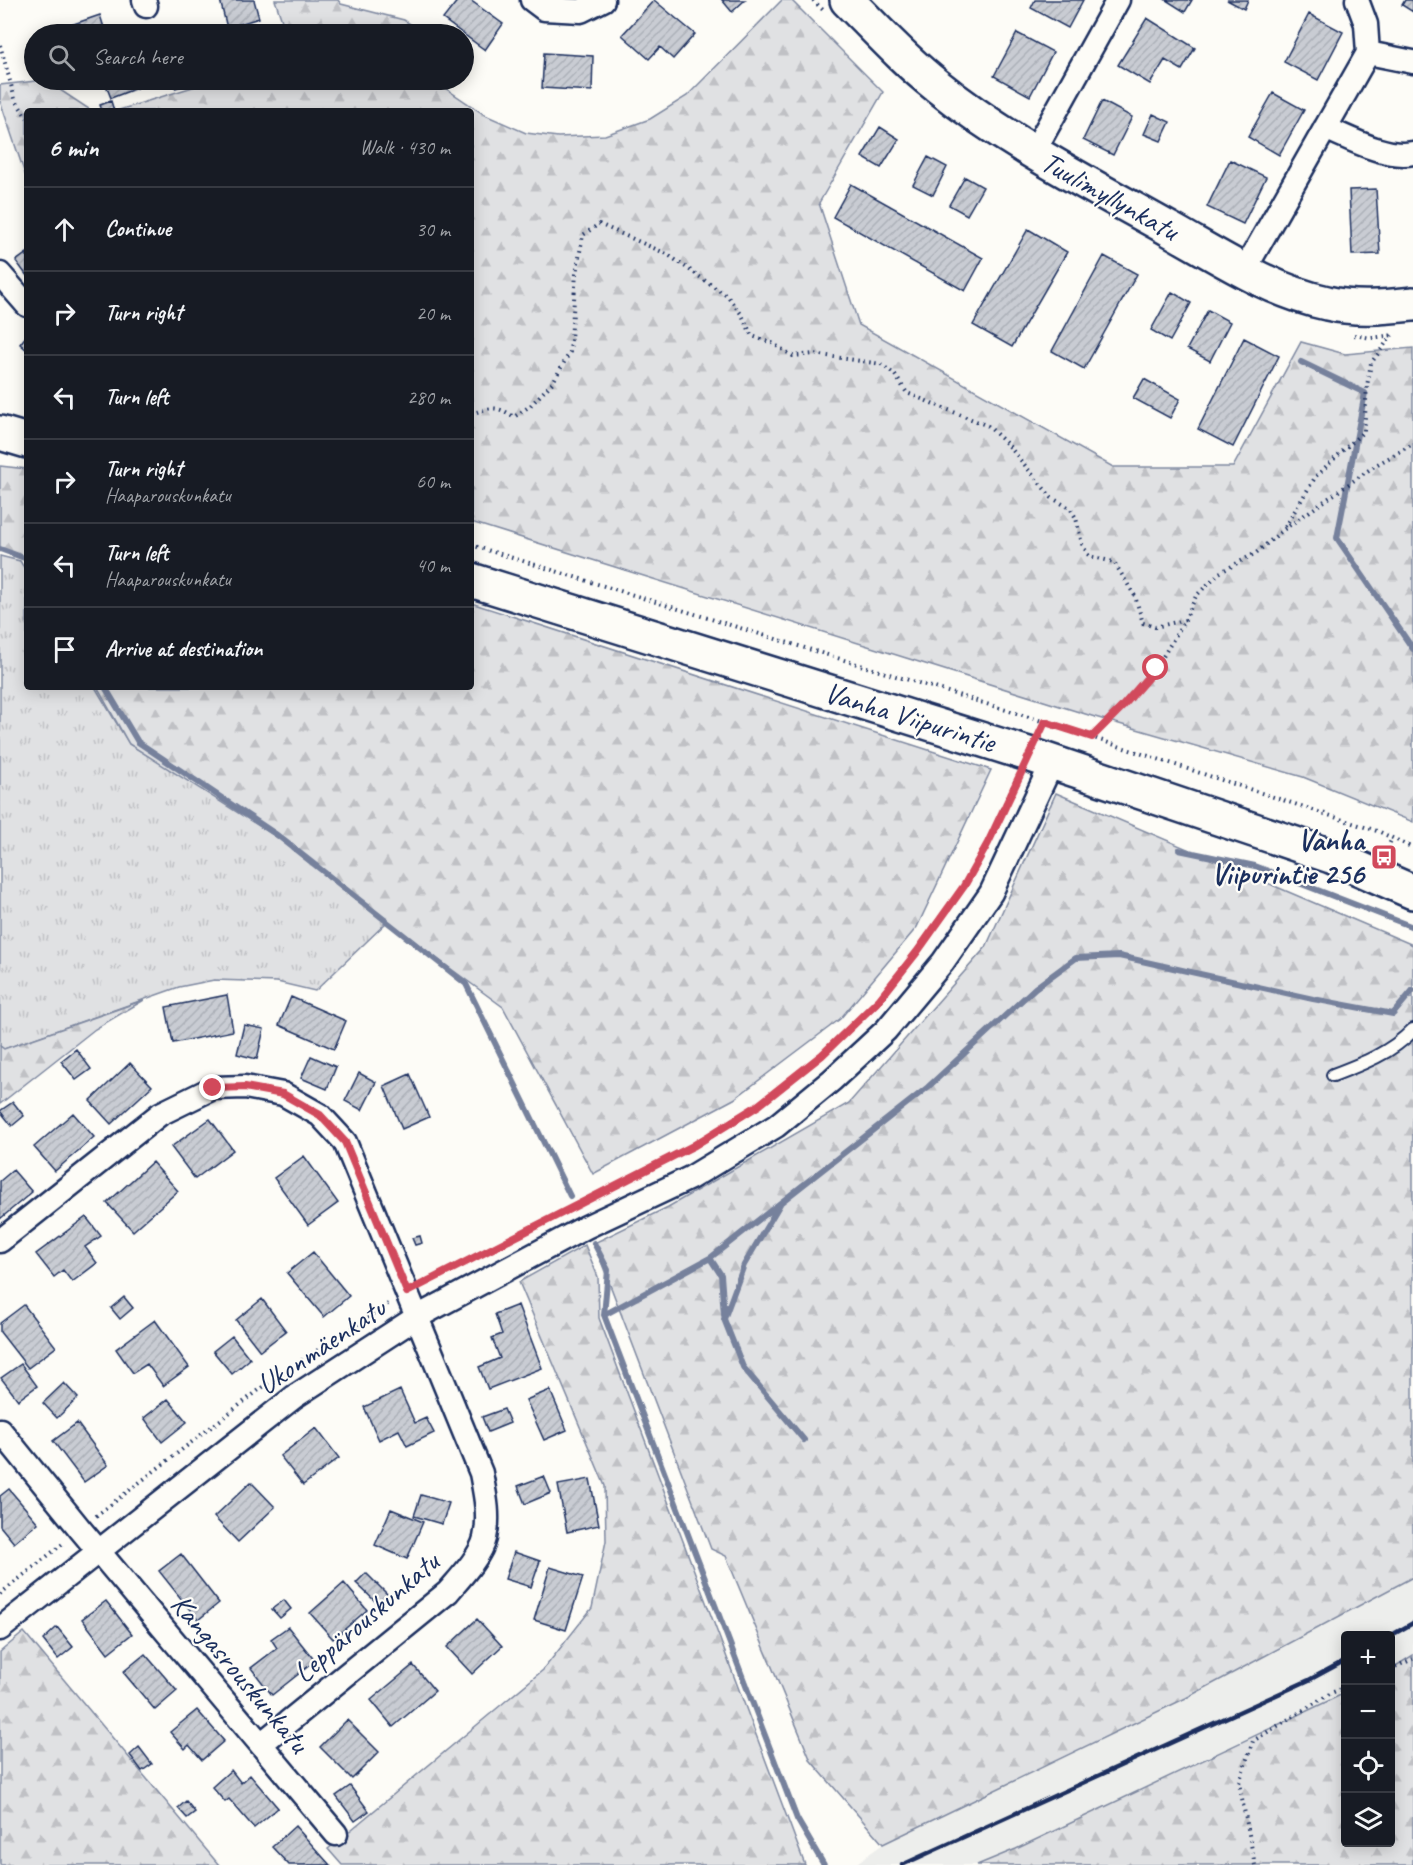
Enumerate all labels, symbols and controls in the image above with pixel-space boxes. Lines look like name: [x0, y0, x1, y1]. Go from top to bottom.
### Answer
search box: [24, 24, 474, 90]
icon: search: [45, 41, 78, 74]
text: Search here: [93, 43, 183, 71]
text: 6 min: [48, 131, 98, 164]
text: Walk · 430 m: [360, 135, 450, 160]
street label: Tuulimyllynkatu: [1035, 143, 1187, 250]
icon: ahead: [48, 213, 81, 246]
text: Continue: [105, 215, 171, 243]
text: 30 m: [416, 217, 450, 242]
icon: right: [48, 297, 81, 330]
text: Turn right: [105, 299, 182, 327]
text: 20 m: [416, 301, 450, 326]
icon: left: [48, 381, 81, 414]
text: Turn left: [105, 383, 169, 411]
text: 280 m: [407, 385, 450, 410]
text: Turn right: [105, 455, 182, 483]
icon: right: [48, 465, 81, 498]
text: 60 m: [416, 469, 450, 494]
text: Haaparouskunkatu: [105, 483, 231, 508]
text: Turn left: [105, 539, 169, 567]
icon: left: [48, 549, 81, 582]
text: 40 m: [416, 553, 450, 578]
text: Haaparouskunkatu: [105, 567, 231, 592]
icon: arrive: [48, 633, 81, 666]
text: Arrive at destination: [105, 635, 262, 663]
route start: [1142, 654, 1168, 680]
street label: Vanha Viipurintie: [820, 673, 1002, 762]
place label: Vanha Viipurintie 256: [1211, 821, 1367, 893]
bus stop icon: Vanha Viipurintie 256: [1369, 842, 1399, 872]
route end: [199, 1074, 225, 1100]
street label: Ukonmäenkatu: [249, 1288, 394, 1403]
street label: Leppärouskunkatu: [285, 1542, 448, 1691]
street label: Kangasrouskunkatu: [163, 1586, 319, 1762]
map controls: [1341, 1631, 1395, 1847]
button: +: [1341, 1631, 1395, 1685]
button: −: [1341, 1685, 1395, 1739]
button: locate: [1341, 1739, 1395, 1793]
button: layers: [1341, 1793, 1395, 1847]

